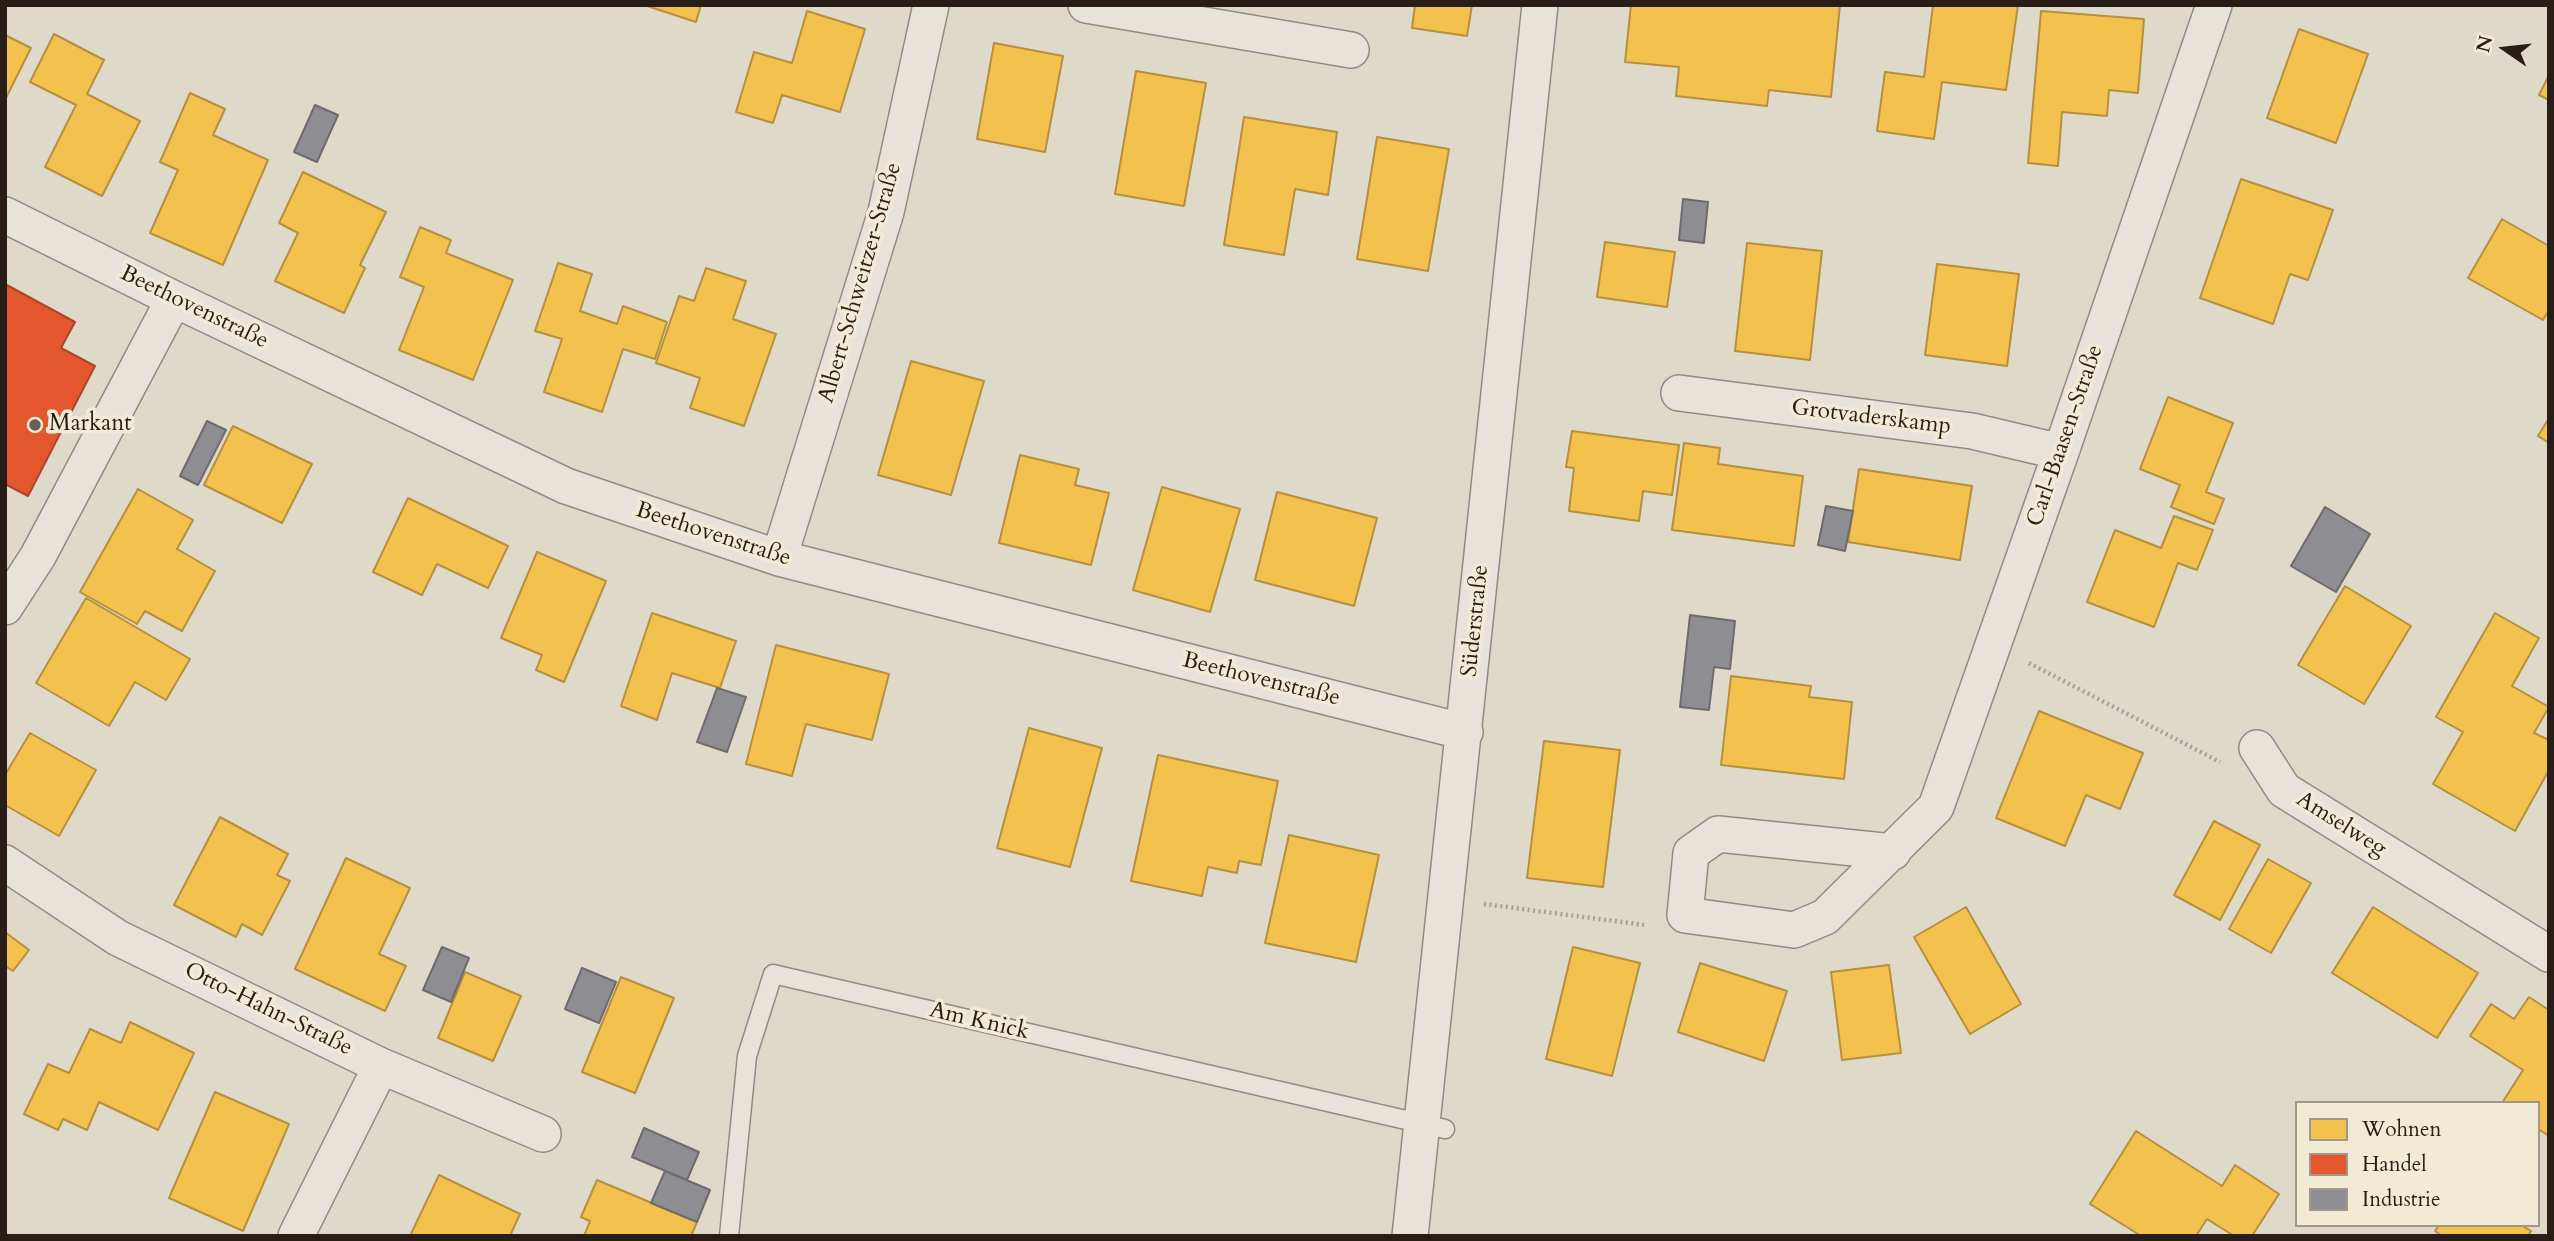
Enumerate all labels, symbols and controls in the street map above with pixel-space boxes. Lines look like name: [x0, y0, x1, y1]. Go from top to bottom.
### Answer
north arrow: [2470, 14, 2540, 84]
text: N: [2470, 33, 2499, 55]
street label: Albert-Schweitzer-Straße: [813, 160, 909, 406]
street label: Beethovenstraße: [115, 260, 273, 356]
street label: Carl-Baasen-Straße: [2022, 342, 2110, 530]
street label: Grotvaderskamp: [1790, 395, 1952, 441]
place label: Markant: [49, 411, 132, 439]
marker: Markant: [27, 417, 43, 433]
street label: Beethovenstraße: [632, 497, 794, 573]
street label: Süderstraße: [1456, 564, 1496, 678]
street label: Beethovenstraße: [1179, 647, 1343, 713]
street label: Amselweg: [2291, 786, 2391, 864]
street label: Otto-Hahn-Straße: [179, 957, 357, 1063]
street label: Am Knick: [926, 997, 1032, 1047]
legend: [2295, 1101, 2540, 1227]
text: Wohnen: [2362, 1115, 2441, 1144]
text: Handel: [2362, 1150, 2427, 1179]
text: Industrie: [2362, 1185, 2441, 1214]

